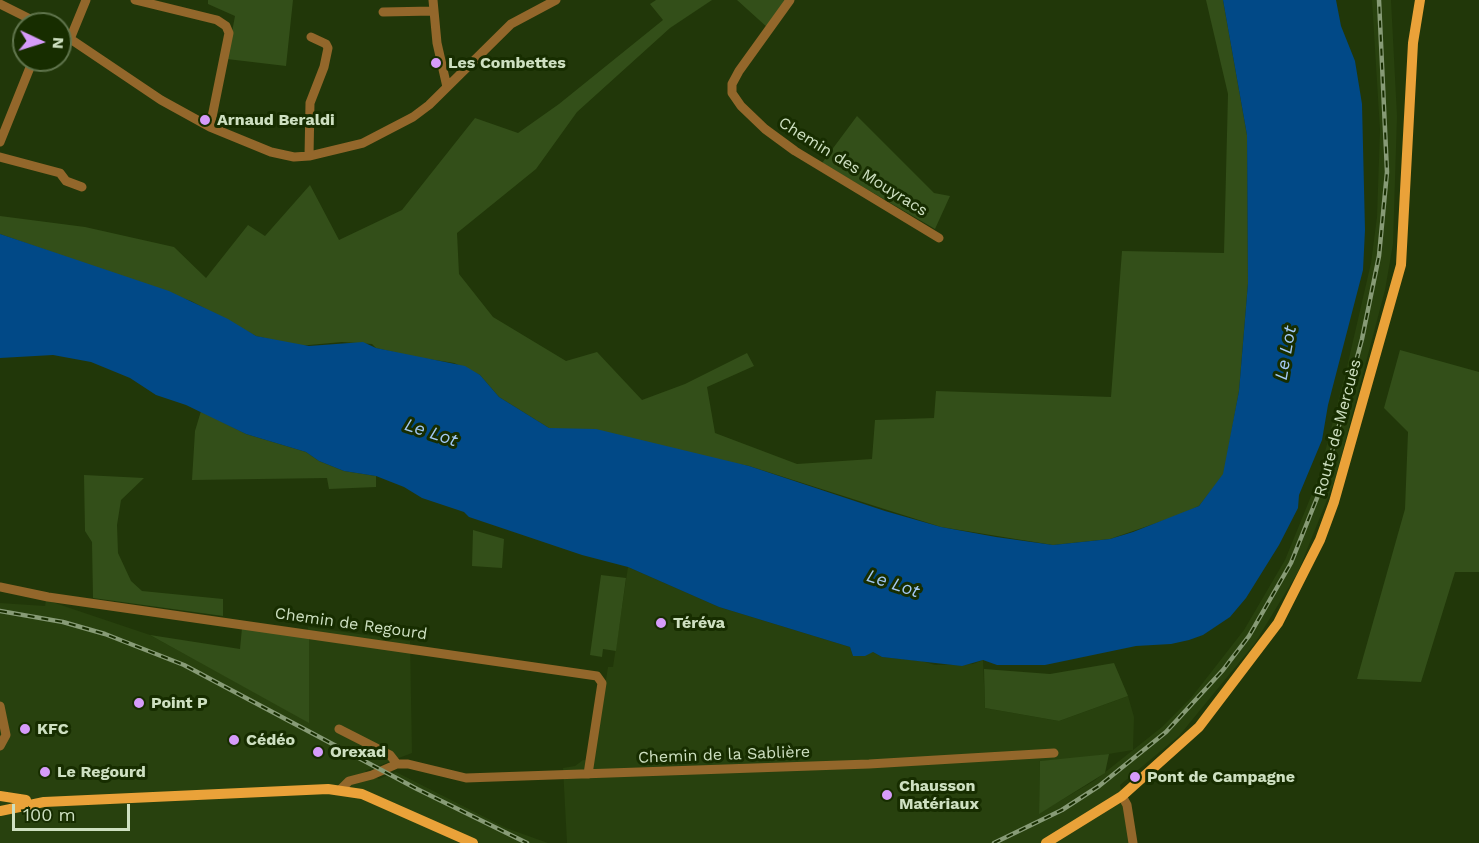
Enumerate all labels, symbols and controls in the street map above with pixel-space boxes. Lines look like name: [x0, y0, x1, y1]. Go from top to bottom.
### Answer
north arrow: [12, 12, 72, 72]
text: N: [49, 37, 68, 50]
place label: Les Combettes: [448, 53, 566, 73]
marker: Les Combettes: [429, 56, 443, 70]
place label: Arnaud Beraldi: [217, 110, 335, 130]
marker: Arnaud Beraldi: [198, 113, 212, 127]
street label: Chemin des Mouyracs: [775, 113, 931, 221]
water label: Le Lot: [1271, 324, 1301, 382]
street label: Route de Mercuès: [1310, 357, 1366, 499]
water label: Le Lot: [402, 414, 460, 452]
water label: Le Lot: [864, 565, 922, 603]
street label: Chemin de Regourd: [274, 604, 428, 644]
place label: Téréva: [673, 613, 725, 633]
marker: Téréva: [654, 616, 668, 630]
place label: Point P: [151, 693, 208, 713]
marker: Point P: [132, 696, 146, 710]
place label: KFC: [37, 719, 69, 739]
marker: KFC: [18, 722, 32, 736]
place label: Cédéo: [246, 730, 295, 750]
marker: Cédéo: [227, 733, 241, 747]
place label: Orexad: [330, 742, 386, 762]
street label: Chemin de la Sablière: [638, 742, 810, 768]
marker: Orexad: [311, 745, 325, 759]
place label: Le Regourd: [57, 762, 146, 782]
marker: Le Regourd: [38, 765, 52, 779]
place label: Pont de Campagne: [1147, 767, 1295, 787]
marker: Pont de Campagne: [1128, 770, 1142, 784]
place label: Chausson Matériaux: [899, 776, 979, 814]
marker: Chausson Matériaux: [880, 788, 894, 802]
scale bar: [15, 792, 134, 830]
text: 100 m: [23, 804, 76, 825]

